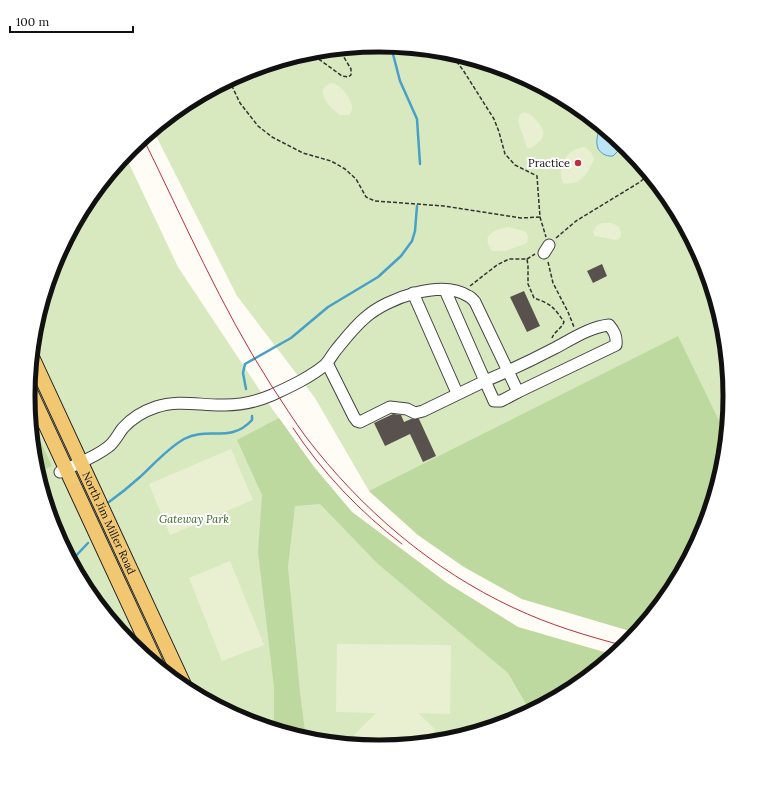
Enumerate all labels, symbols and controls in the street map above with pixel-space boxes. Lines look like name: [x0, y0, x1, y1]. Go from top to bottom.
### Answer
scale bar: [10, 8, 133, 34]
text: 100 m: [16, 14, 49, 29]
place label: Practice: [528, 156, 570, 170]
marker: Practice: [573, 158, 583, 168]
street label: North Jim Miller Road: [79, 469, 139, 577]
park label: Gateway Park: [159, 512, 229, 526]

